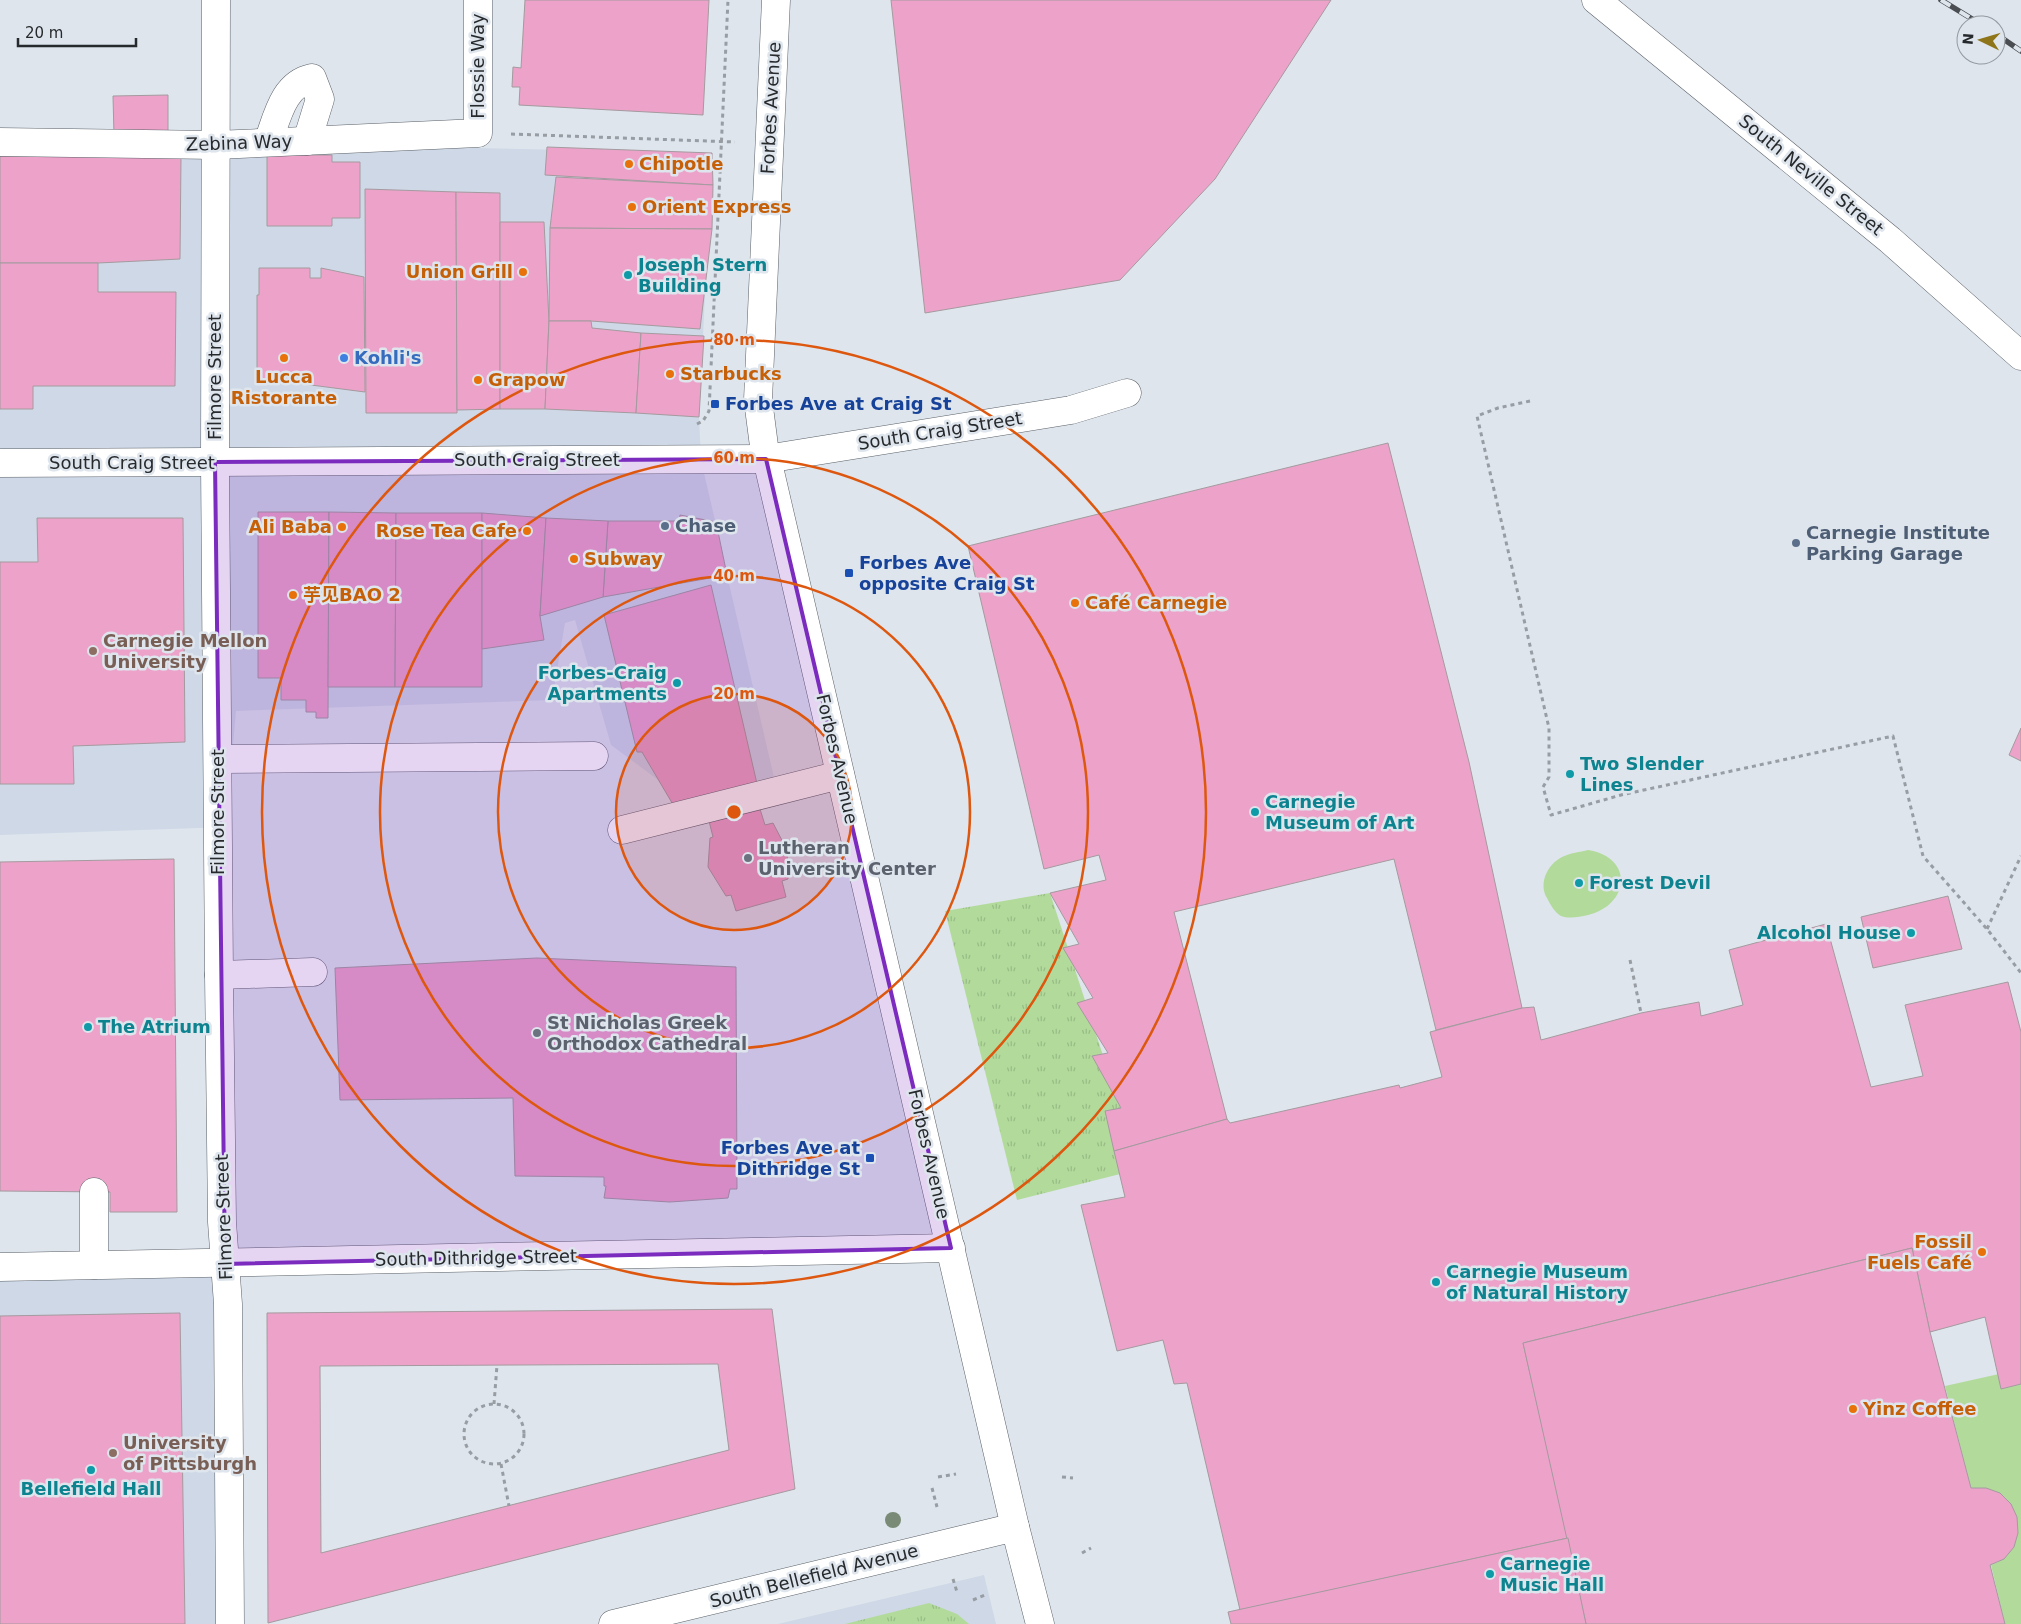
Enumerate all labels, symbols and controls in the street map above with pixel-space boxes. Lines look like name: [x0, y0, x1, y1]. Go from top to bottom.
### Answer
street label: Flossie Way: [467, 13, 488, 119]
scale bar: [18, 15, 135, 47]
north arrow: [1956, 15, 2006, 65]
text: 20 m: [25, 24, 63, 42]
text: N: [1960, 32, 1977, 45]
street label: Forbes Avenue: [757, 41, 784, 175]
street label: South Neville Street: [1735, 110, 1888, 239]
street label: Zebina Way: [185, 130, 293, 155]
place label: Chipotle: [639, 153, 723, 174]
marker: Chipotle: [623, 158, 635, 170]
place label: Orient Express: [642, 196, 792, 217]
marker: Orient Express: [626, 201, 638, 213]
place label: Joseph Stern Building: [636, 254, 767, 296]
place label: Union Grill: [406, 261, 513, 282]
marker: Union Grill: [517, 266, 529, 278]
marker: Joseph Stern Building: [622, 269, 634, 281]
street label: Filmore Street: [204, 314, 225, 440]
text: 80 m: [713, 331, 755, 349]
place label: Kohli's: [354, 347, 421, 368]
marker: Lucca Ristorante: [278, 352, 290, 364]
marker: Kohli's: [338, 352, 350, 364]
place label: Starbucks: [680, 363, 782, 384]
place label: Lucca Ristorante: [231, 366, 337, 408]
marker: Starbucks: [664, 368, 676, 380]
place label: Grapow: [488, 369, 566, 390]
marker: Grapow: [472, 374, 484, 386]
place label: Forbes Ave at Craig St: [725, 393, 952, 414]
marker: Forbes Ave at Craig St: [709, 398, 721, 410]
street label: South Craig Street: [856, 407, 1023, 454]
street label: South Craig Street: [454, 449, 620, 470]
text: 60 m: [713, 449, 755, 467]
street label: South Craig Street: [49, 452, 215, 473]
place label: Chase: [675, 515, 736, 536]
place label: Ali Baba: [249, 516, 332, 537]
place label: Rose Tea Cafe: [376, 520, 517, 541]
marker: Chase: [659, 520, 671, 532]
marker: Ali Baba: [336, 521, 348, 533]
place label: Carnegie Institute Parking Garage: [1806, 522, 1990, 564]
marker: Rose Tea Cafe: [521, 525, 533, 537]
marker: Carnegie Institute Parking Garage: [1790, 537, 1802, 549]
place label: Subway: [584, 548, 663, 569]
place label: Forbes Ave opposite Craig St: [859, 552, 1035, 594]
marker: Subway: [568, 553, 580, 565]
text: 40 m: [713, 567, 755, 585]
marker: Forbes Ave opposite Craig St: [843, 567, 855, 579]
place label: 芋见BAO 2: [303, 584, 401, 605]
marker: 芋见BAO 2: [287, 589, 299, 601]
place label: Café Carnegie: [1085, 592, 1227, 613]
marker: Café Carnegie: [1069, 597, 1081, 609]
place label: Carnegie Mellon University: [103, 630, 267, 672]
marker: Carnegie Mellon University: [87, 645, 99, 657]
place label: Forbes-Craig Apartments: [538, 662, 667, 704]
marker: Forbes-Craig Apartments: [671, 677, 683, 689]
text: 20 m: [713, 685, 755, 703]
street label: Forbes Avenue: [812, 692, 863, 826]
street label: Filmore Street: [207, 749, 228, 875]
place label: Two Slender Lines: [1580, 753, 1704, 795]
marker: Two Slender Lines: [1564, 768, 1576, 780]
place label: Carnegie Museum of Art: [1265, 791, 1415, 833]
centre of rings: [725, 803, 743, 821]
marker: Carnegie Museum of Art: [1249, 806, 1261, 818]
place label: Lutheran University Center: [758, 837, 936, 879]
marker: Lutheran University Center: [742, 852, 754, 864]
place label: Forest Devil: [1589, 872, 1711, 893]
marker: Forest Devil: [1573, 877, 1585, 889]
place label: Alcohol House: [1757, 922, 1901, 943]
marker: Alcohol House: [1905, 927, 1917, 939]
place label: St Nicholas Greek Orthodox Cathedral: [547, 1012, 747, 1054]
place label: The Atrium: [98, 1016, 211, 1037]
marker: The Atrium: [82, 1021, 94, 1033]
marker: St Nicholas Greek Orthodox Cathedral: [531, 1027, 543, 1039]
street label: Forbes Avenue: [904, 1087, 955, 1221]
place label: Forbes Ave at Dithridge St: [721, 1137, 860, 1179]
marker: Forbes Ave at Dithridge St: [864, 1152, 876, 1164]
street label: Filmore Street: [211, 1154, 236, 1280]
place label: Fossil Fuels Café: [1867, 1231, 1972, 1273]
street label: South Dithridge Street: [375, 1245, 577, 1270]
marker: Fossil Fuels Café: [1976, 1246, 1988, 1258]
place label: Carnegie Museum of Natural History: [1446, 1261, 1628, 1303]
marker: Carnegie Museum of Natural History: [1430, 1276, 1442, 1288]
place label: Yinz Coffee: [1862, 1398, 1976, 1419]
marker: Yinz Coffee: [1847, 1403, 1859, 1415]
place label: University of Pittsburgh: [123, 1432, 257, 1474]
marker: University of Pittsburgh: [107, 1447, 119, 1459]
marker: Bellefield Hall: [85, 1464, 97, 1476]
place label: Bellefield Hall: [21, 1478, 161, 1499]
street label: South Bellefield Avenue: [708, 1539, 920, 1612]
place label: Carnegie Music Hall: [1500, 1553, 1604, 1595]
marker: Carnegie Music Hall: [1484, 1568, 1496, 1580]

